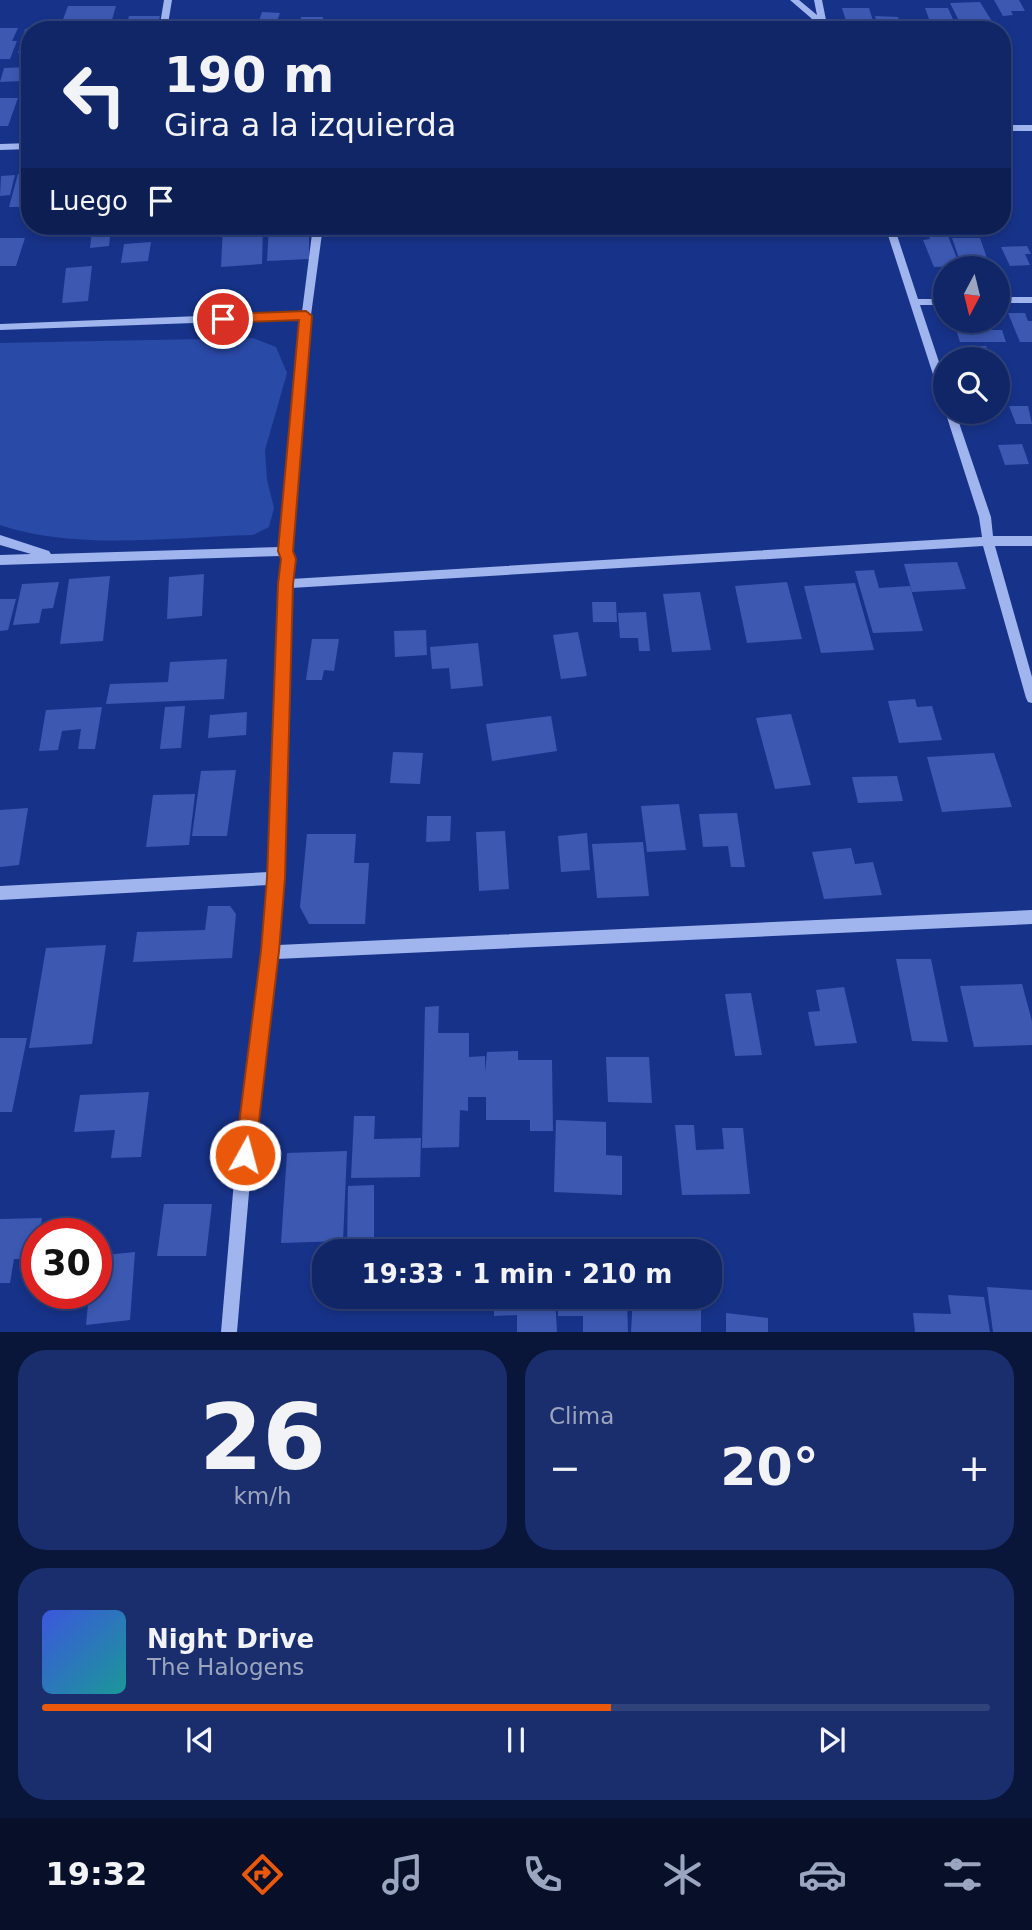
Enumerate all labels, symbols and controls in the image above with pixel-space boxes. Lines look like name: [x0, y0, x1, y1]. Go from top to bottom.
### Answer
text: 190 m: [164, 47, 334, 104]
icon: left: [49, 49, 140, 140]
text: Gira a la izquierda: [164, 106, 456, 144]
icon: arrive: [142, 182, 180, 220]
text: Luego: [49, 186, 128, 216]
north arrow: [933, 256, 1010, 332]
map controls: [933, 256, 1010, 424]
pin: [193, 289, 253, 349]
icon: arrive: [204, 300, 242, 338]
button: search: [933, 347, 1010, 424]
position arrow: [208, 1118, 282, 1192]
speed limit sign: 30: [21, 1218, 112, 1309]
text: 19:33 · 1 min · 210 m: [362, 1259, 672, 1289]
text: 26: [199, 1385, 326, 1490]
text: Clima: [549, 1403, 614, 1429]
text: 20°: [720, 1437, 819, 1497]
text: −: [549, 1446, 581, 1490]
text: +: [958, 1446, 990, 1490]
text: km/h: [233, 1483, 292, 1509]
text: Night Drive: [147, 1624, 314, 1654]
text: The Halogens: [147, 1654, 304, 1680]
icon: previous: [181, 1721, 219, 1759]
icon: pause: [497, 1721, 535, 1759]
icon: next: [813, 1721, 851, 1759]
icon: directions: [238, 1850, 287, 1899]
icon: music: [378, 1850, 427, 1899]
icon: phone: [518, 1850, 567, 1899]
icon: climate: [658, 1850, 707, 1899]
icon: car: [798, 1850, 847, 1899]
icon: filters: [938, 1850, 987, 1899]
text: 19:32: [45, 1855, 147, 1893]

